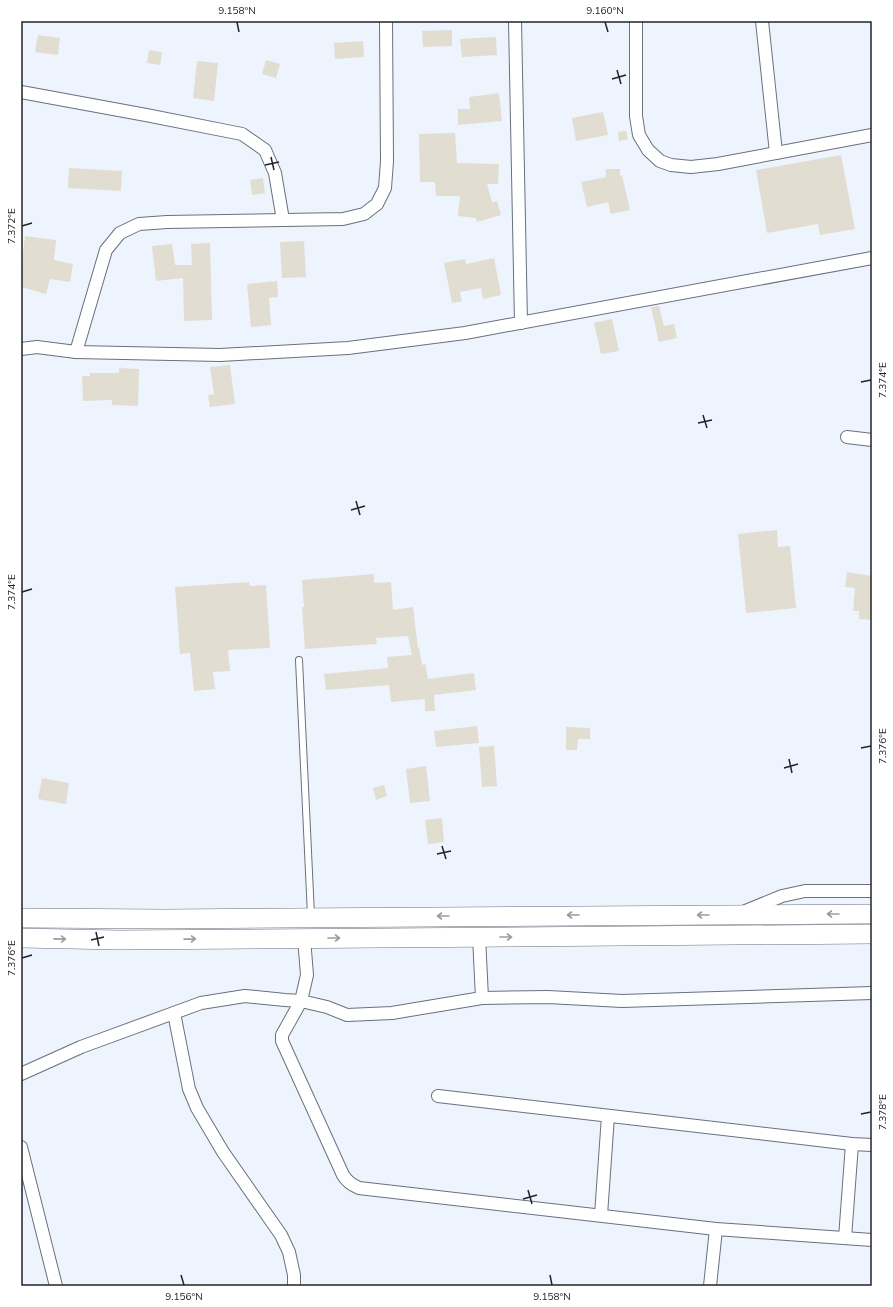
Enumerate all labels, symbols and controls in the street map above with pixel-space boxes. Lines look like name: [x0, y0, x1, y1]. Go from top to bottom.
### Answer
text: 9.158°N: [218, 4, 256, 17]
text: 9.160°N: [586, 4, 624, 17]
text: 7.372°E: [5, 208, 18, 244]
text: 7.374°E: [876, 362, 889, 398]
text: 7.374°E: [5, 574, 18, 610]
text: 7.376°E: [876, 728, 889, 764]
one-way arrow: [827, 910, 840, 918]
one-way arrow: [567, 911, 580, 919]
one-way arrow: [697, 911, 710, 919]
one-way arrow: [437, 912, 450, 920]
one-way arrow: [499, 933, 512, 941]
one-way arrow: [327, 934, 340, 942]
one-way arrow: [53, 935, 66, 943]
one-way arrow: [183, 935, 196, 943]
text: 7.376°E: [5, 940, 18, 976]
text: 7.378°E: [876, 1094, 889, 1130]
text: 9.156°N: [165, 1290, 203, 1303]
text: 9.158°N: [533, 1290, 571, 1303]

